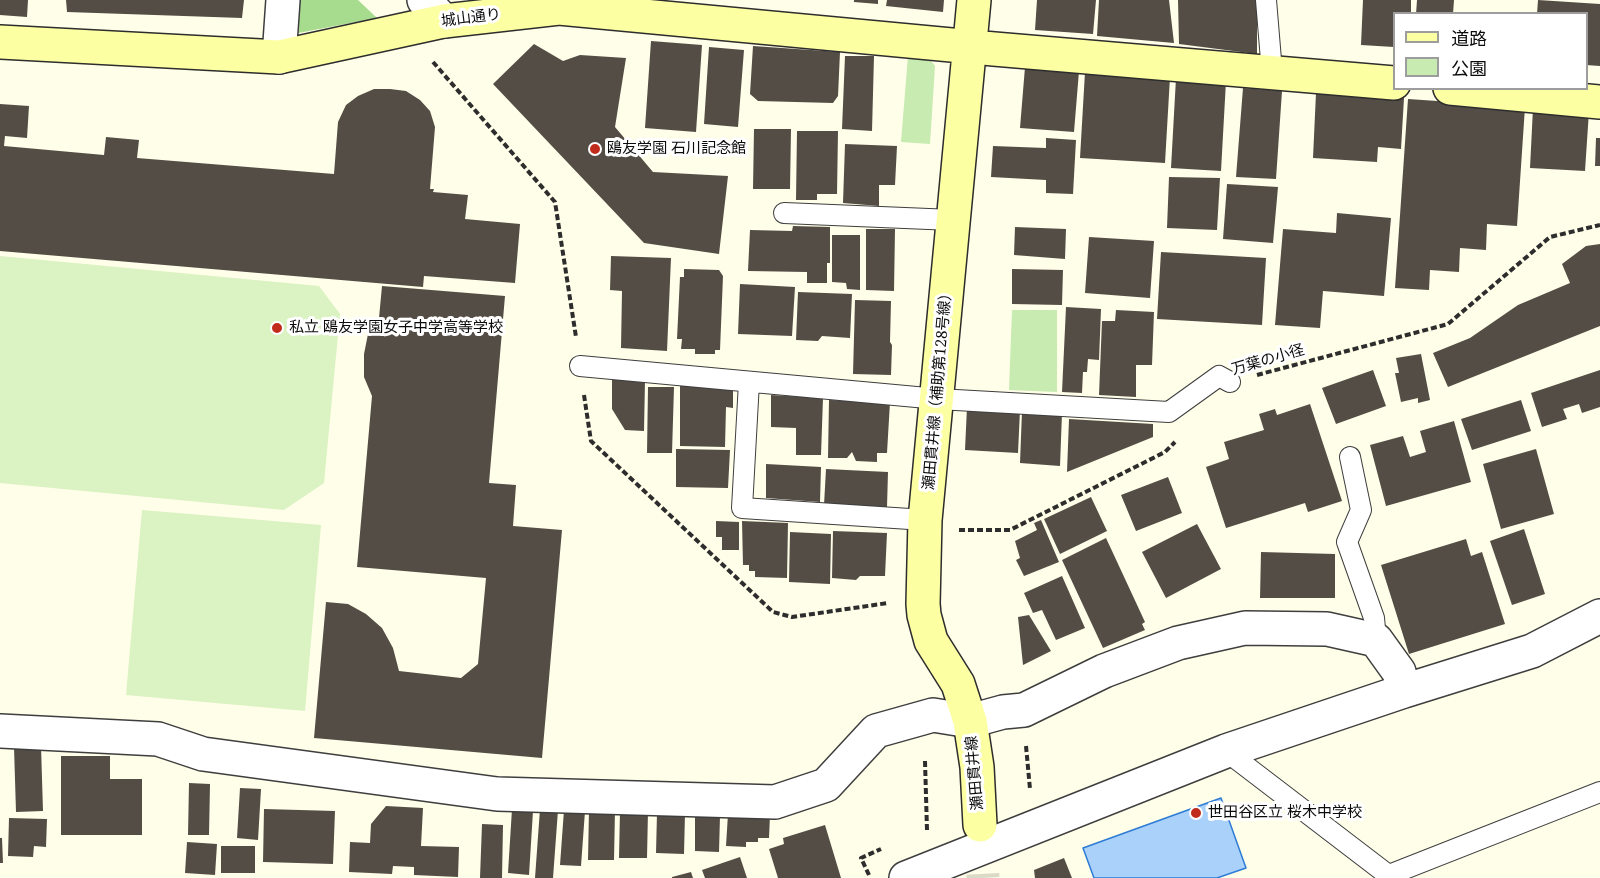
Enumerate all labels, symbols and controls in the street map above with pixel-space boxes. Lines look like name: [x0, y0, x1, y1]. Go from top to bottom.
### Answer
street label: 城山通り: [440, 5, 502, 31]
legend: [1393, 12, 1588, 90]
text: 道路: [1451, 26, 1487, 50]
text: 公園: [1451, 56, 1487, 80]
place label: 鴎友学園 石川記念館: [607, 140, 746, 158]
marker: 鴎友学園 石川記念館: [588, 142, 602, 156]
street label: 瀬田貫井線（補助第128号線）: [920, 285, 956, 491]
place label: 私立 鴎友学園女子中学高等学校: [289, 319, 503, 337]
marker: 私立 鴎友学園女子中学高等学校: [270, 321, 284, 335]
street label: 万葉の小径: [1229, 341, 1307, 379]
street label: 瀬田貫井線: [963, 735, 987, 811]
place label: 世田谷区立 桜木中学校: [1208, 804, 1362, 822]
marker: 世田谷区立 桜木中学校: [1189, 806, 1203, 820]

